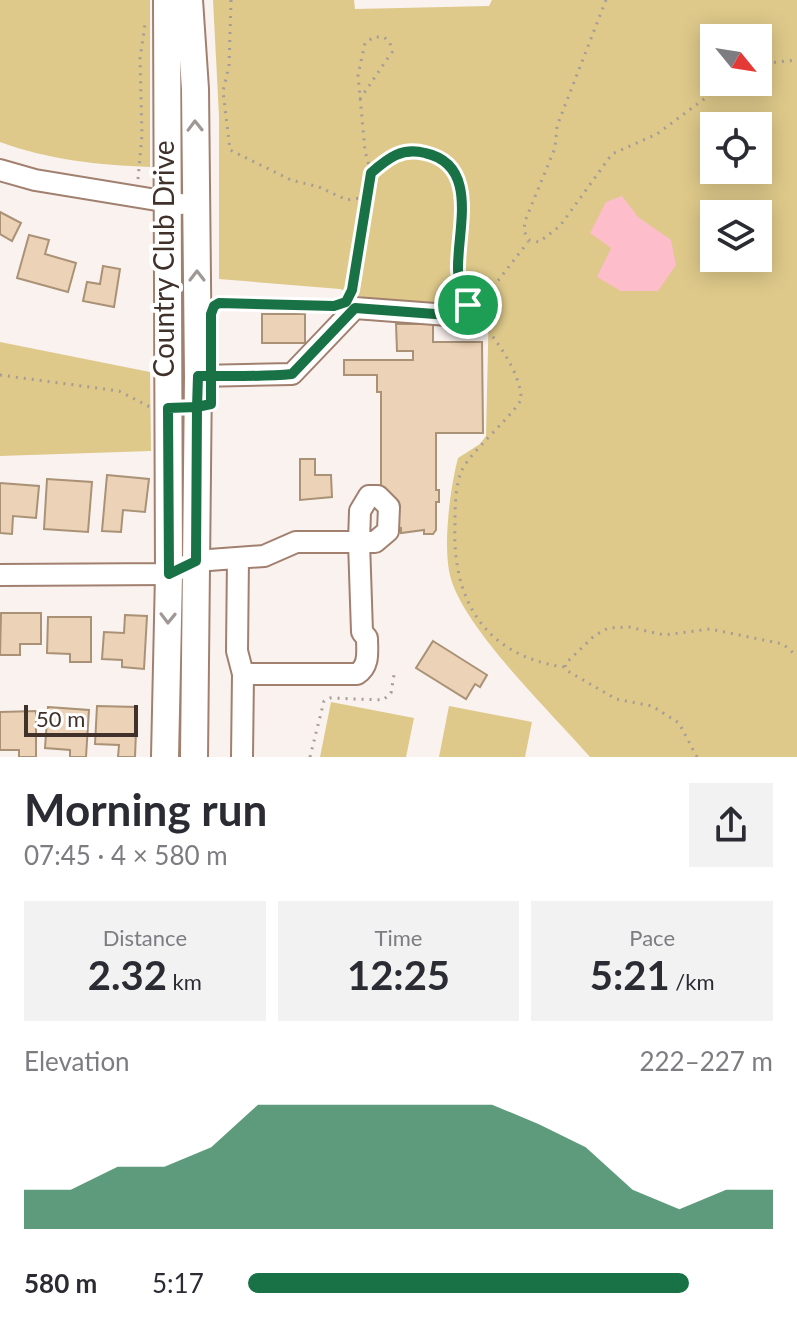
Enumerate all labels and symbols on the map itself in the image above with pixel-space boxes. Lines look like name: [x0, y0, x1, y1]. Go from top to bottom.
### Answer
north arrow: [700, 24, 772, 96]
one-way arrow: [187, 119, 204, 132]
street label: Country Club Drive: [146, 140, 180, 378]
one-way arrow: [188, 269, 206, 282]
pin: [434, 271, 502, 339]
one-way arrow: [159, 612, 177, 625]
scale bar: [24, 701, 138, 737]

